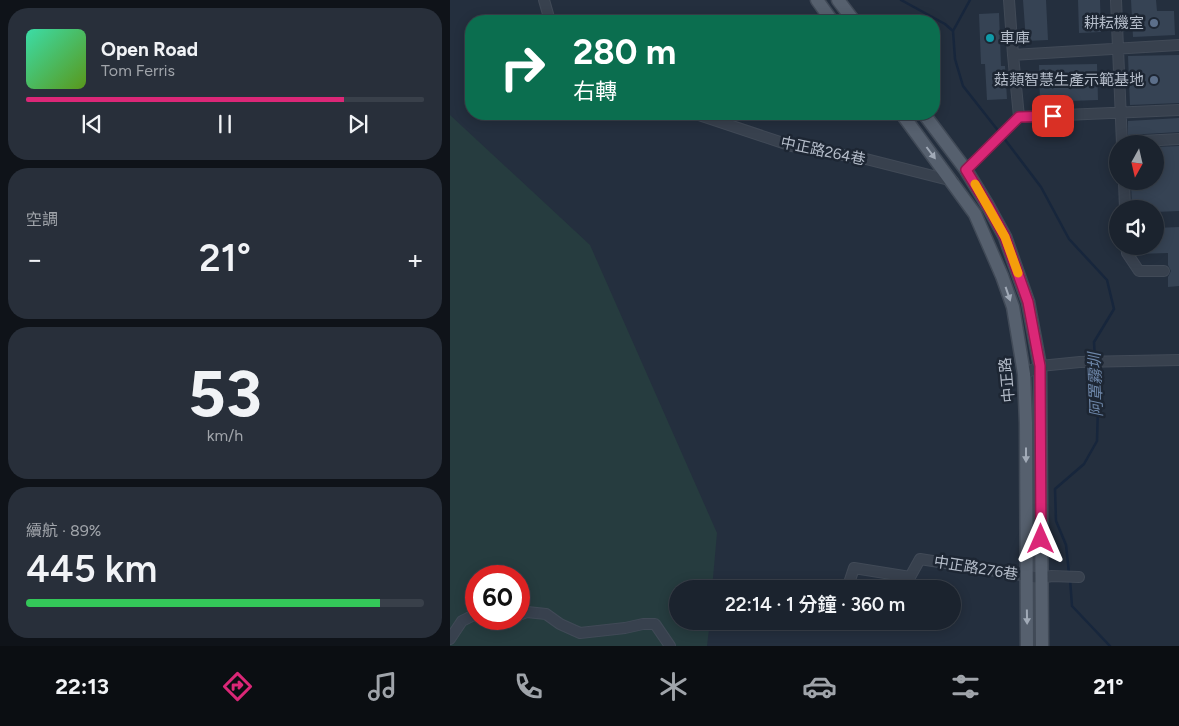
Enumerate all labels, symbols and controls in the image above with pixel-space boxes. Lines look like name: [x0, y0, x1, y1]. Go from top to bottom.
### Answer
place label: 耕耘機室: [1084, 14, 1144, 32]
marker: 耕耘機室: [1148, 17, 1160, 29]
place label: 車庫: [1000, 29, 1030, 47]
text: 280 m: [573, 31, 676, 73]
marker: 車庫: [984, 32, 996, 44]
icon: right: [490, 35, 555, 100]
text: Open Road: [101, 38, 198, 61]
text: Tom Ferris: [101, 61, 175, 80]
place label: 菇類智慧生產示範基地: [994, 71, 1144, 89]
marker: 菇類智慧生產示範基地: [1148, 74, 1160, 86]
text: 右轉: [573, 78, 617, 105]
pin: [1032, 95, 1074, 137]
icon: arrive: [1039, 102, 1067, 130]
icon: previous: [78, 110, 106, 138]
icon: pause: [211, 110, 239, 138]
icon: next: [344, 110, 372, 138]
street label: 中正路264巷: [779, 133, 867, 169]
north arrow: [1109, 135, 1164, 190]
map controls: [1109, 135, 1164, 255]
one-way arrow: [926, 146, 936, 160]
button: sound: [1109, 200, 1164, 255]
text: 空調: [26, 210, 58, 229]
text: 21°: [199, 235, 251, 281]
text: −: [26, 242, 43, 276]
text: +: [407, 242, 424, 276]
one-way arrow: [1005, 287, 1013, 302]
water label: 阿罩霧圳: [1085, 351, 1106, 417]
text: 53: [188, 354, 262, 432]
street label: 中正路: [996, 357, 1018, 403]
text: km/h: [207, 426, 243, 445]
one-way arrow: [1022, 447, 1030, 463]
position arrow: [1014, 512, 1066, 564]
text: 續航 · 89%: [26, 521, 101, 540]
text: 445 km: [26, 546, 157, 592]
street label: 中正路276巷: [933, 552, 1019, 584]
speed limit sign: 60: [465, 565, 530, 630]
text: 22:14 · 1 分鐘 · 360 m: [725, 593, 905, 616]
one-way arrow: [1023, 610, 1031, 626]
icon: directions: [220, 669, 255, 704]
icon: music: [365, 669, 400, 704]
icon: phone: [511, 669, 546, 704]
icon: climate: [656, 669, 691, 704]
icon: car: [802, 669, 837, 704]
icon: filters: [948, 669, 983, 704]
text: 22:13: [55, 673, 109, 700]
text: 21°: [1093, 673, 1124, 700]

